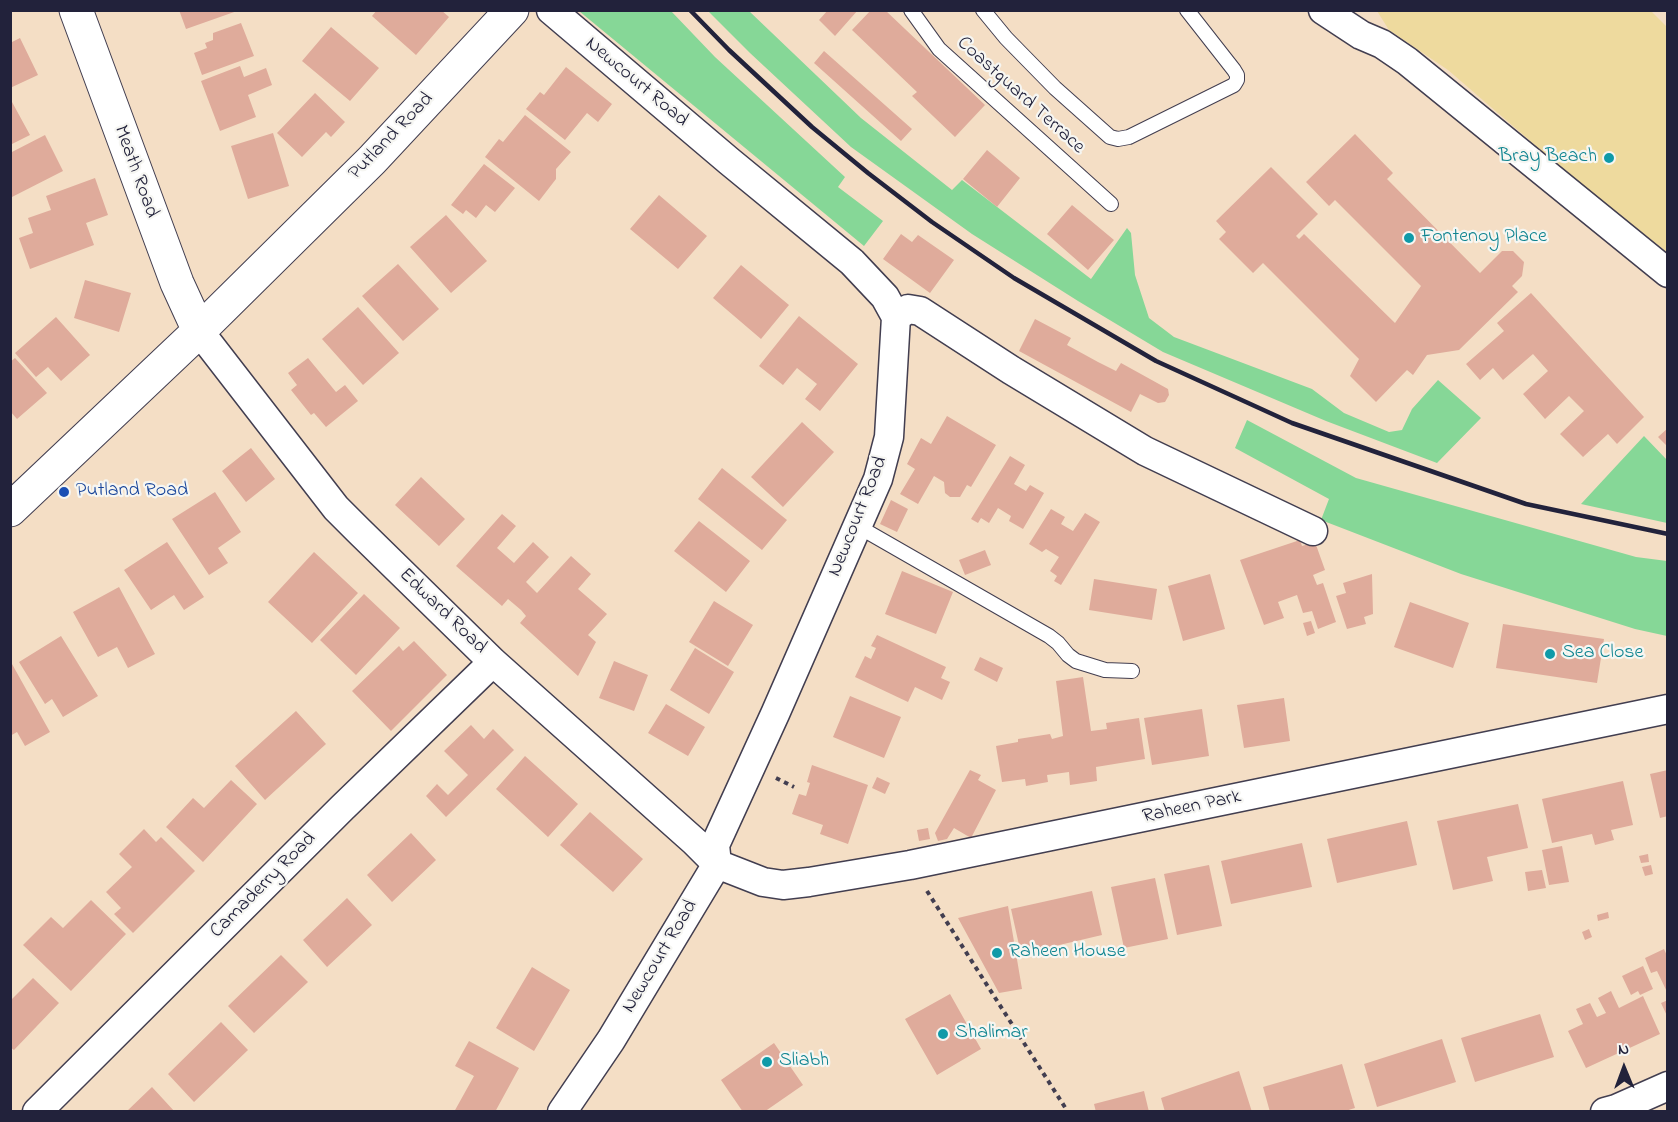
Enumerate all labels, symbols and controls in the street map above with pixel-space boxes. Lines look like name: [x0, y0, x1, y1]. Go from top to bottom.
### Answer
street label: Coastguard Terrace: [951, 32, 1089, 160]
street label: Newcourt Road: [579, 33, 693, 133]
street label: Putland Road: [344, 88, 440, 186]
street label: Meath Road: [107, 122, 163, 222]
place label: Bray Beach: [1499, 146, 1597, 170]
marker: Bray Beach: [1602, 151, 1616, 165]
place label: Fontenoy Place: [1421, 226, 1547, 250]
marker: Fontenoy Place: [1402, 231, 1416, 245]
street label: Newcourt Road: [824, 453, 894, 581]
place label: Putland Road: [76, 480, 188, 504]
marker: Putland Road: [57, 485, 71, 499]
street label: Edward Road: [393, 564, 491, 660]
place label: Sea Close: [1562, 642, 1643, 666]
marker: Sea Close: [1543, 647, 1557, 661]
street label: Raheen Park: [1140, 786, 1244, 830]
street label: Camaderry Road: [206, 828, 322, 944]
street label: Newcourt Road: [618, 896, 704, 1018]
place label: Raheen House: [1009, 941, 1126, 965]
marker: Raheen House: [990, 946, 1004, 960]
place label: Shalimar: [955, 1022, 1028, 1046]
marker: Shalimar: [936, 1027, 950, 1041]
north arrow: [1594, 1038, 1654, 1098]
text: N: [1618, 1038, 1629, 1062]
place label: Sliabh: [779, 1050, 829, 1074]
marker: Sliabh: [760, 1055, 774, 1069]

